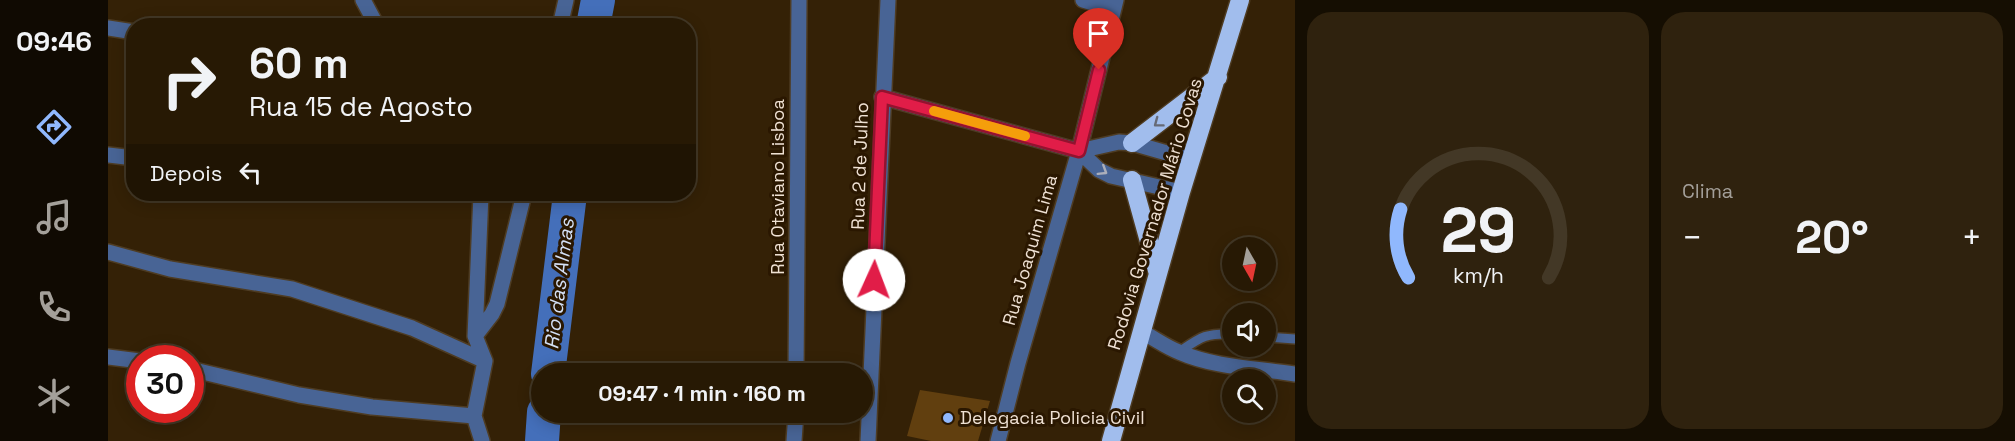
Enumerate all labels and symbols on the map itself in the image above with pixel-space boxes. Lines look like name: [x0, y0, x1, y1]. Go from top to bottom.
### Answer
pin: [1073, 8, 1124, 70]
street label: Rodovia Governador Mário Covas: [1102, 75, 1207, 353]
street label: Rua Otaviano Lisboa: [766, 99, 789, 275]
street label: Rua 2 de Julho: [846, 102, 873, 230]
one-way arrow: [1154, 115, 1165, 126]
one-way arrow: [1097, 163, 1107, 175]
street label: Rua Joaquim Lima: [997, 172, 1062, 328]
water label: Rio das Almas: [538, 216, 580, 351]
north arrow: [1222, 237, 1276, 291]
position arrow: [842, 248, 906, 312]
speed limit sign: 30: [126, 345, 204, 423]
place label: Delegacia Policia Civil: [960, 406, 1145, 429]
marker: Delegacia Policia Civil: [941, 411, 955, 425]

